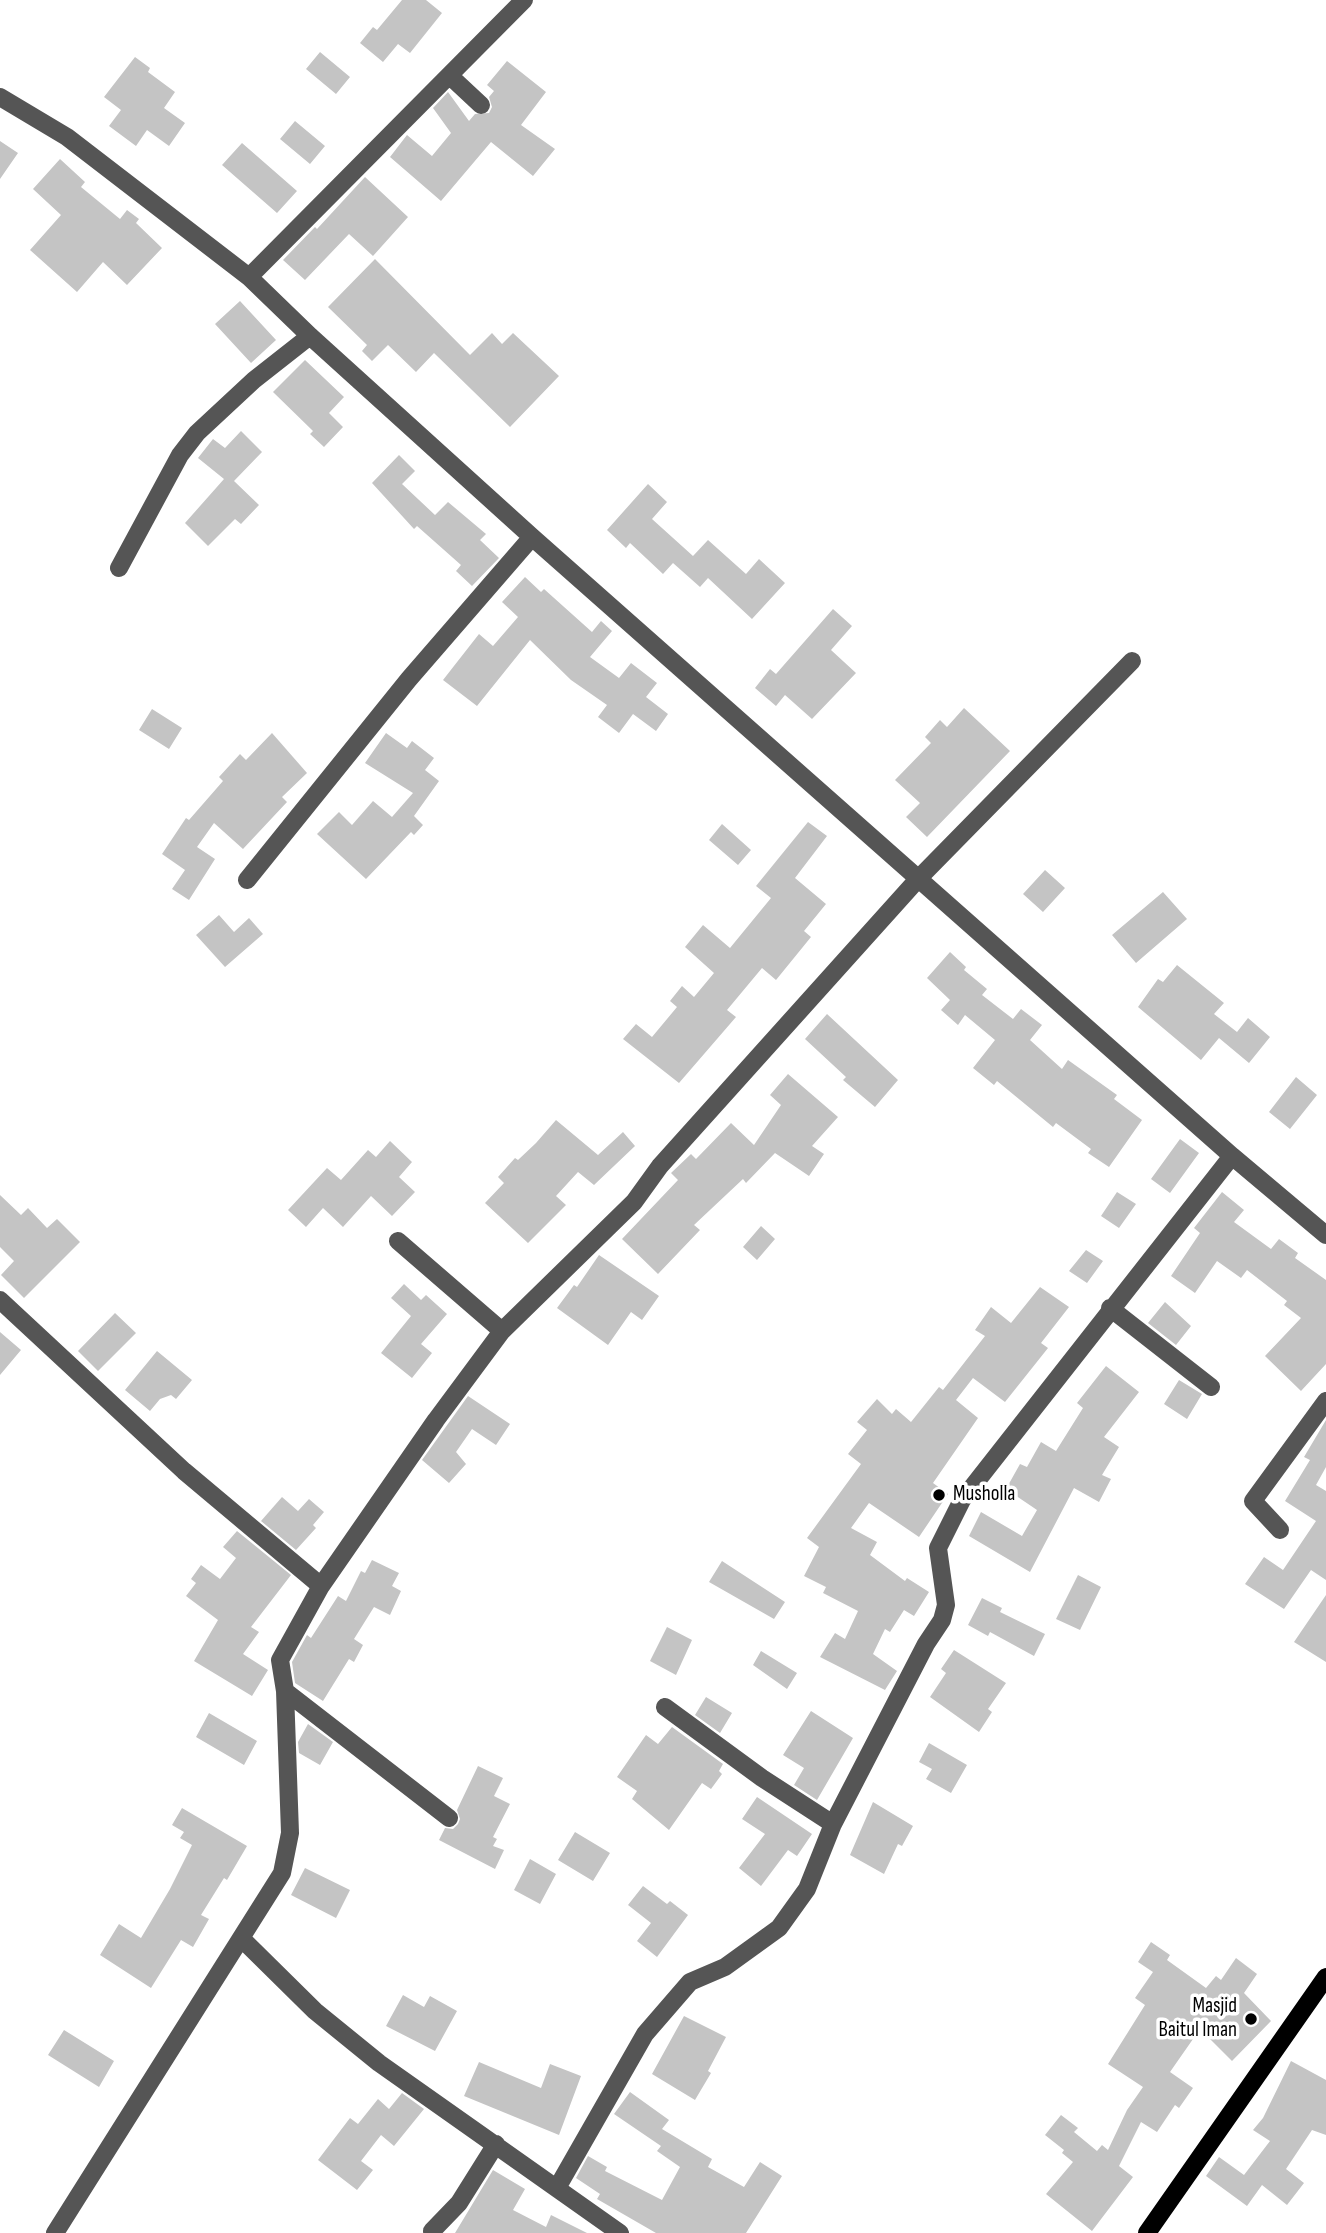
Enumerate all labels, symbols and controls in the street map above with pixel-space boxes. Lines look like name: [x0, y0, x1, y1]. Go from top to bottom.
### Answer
place label: Musholla: [953, 1482, 1015, 1508]
marker: Musholla: [931, 1487, 947, 1503]
place label: Masjid Baitul Iman: [1158, 1994, 1237, 2044]
marker: Masjid Baitul Iman: [1243, 2011, 1259, 2027]

